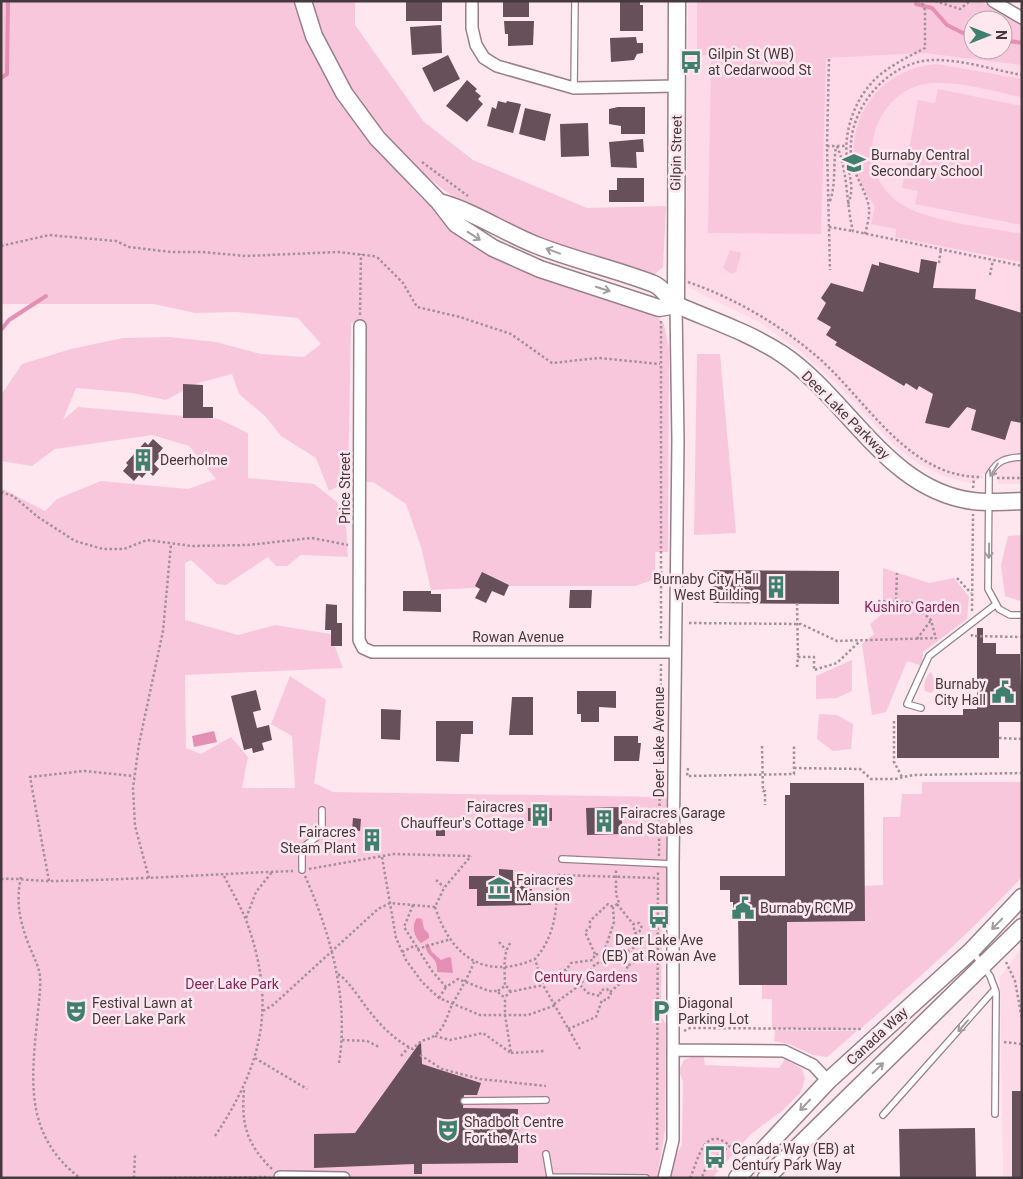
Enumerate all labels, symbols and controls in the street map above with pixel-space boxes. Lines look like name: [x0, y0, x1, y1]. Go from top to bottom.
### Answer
north arrow: [963, 10, 1013, 60]
text: N: [993, 30, 1009, 40]
place label: Gilpin St (WB) at Cedarwood St: [708, 46, 812, 78]
bus stop icon: Gilpin St (WB) at Cedarwood St: [678, 49, 704, 75]
street label: Gilpin Street: [667, 115, 685, 191]
place label: Burnaby Central Secondary School: [871, 147, 983, 179]
school or university icon: Burnaby Central Secondary School: [841, 150, 867, 176]
one-way arrow: [466, 231, 480, 241]
one-way arrow: [546, 246, 561, 255]
one-way arrow: [595, 285, 611, 295]
street label: Deer Lake Parkway: [799, 368, 894, 463]
building icon: Deerholme: [130, 447, 156, 473]
place label: Deerholme: [160, 452, 228, 468]
street label: Price Street: [337, 452, 353, 524]
one-way arrow: [988, 462, 998, 476]
one-way arrow: [984, 542, 994, 558]
place label: Burnaby City Hall West Building: [653, 571, 759, 603]
building icon: Burnaby City Hall West Building: [763, 574, 789, 600]
park label: Kushiro Garden: [864, 599, 960, 615]
street label: Rowan Avenue: [472, 629, 564, 645]
place label: Burnaby City Hall: [934, 676, 986, 708]
public building icon: Burnaby City Hall: [990, 679, 1016, 705]
street label: Deer Lake Avenue: [651, 686, 667, 798]
place label: Fairacres Chauffeur's Cottage: [401, 799, 524, 831]
building icon: Fairacres Chauffeur's Cottage: [527, 802, 553, 828]
place label: Fairacres Garage and Stables: [620, 805, 725, 837]
building icon: Fairacres Garage and Stables: [591, 808, 617, 834]
place label: Fairacres Steam Plant: [280, 824, 356, 856]
building icon: Fairacres Steam Plant: [359, 827, 385, 853]
place label: Fairacres Mansion: [516, 872, 573, 904]
museum icon: Fairacres Mansion: [486, 875, 512, 901]
public building icon: Burnaby RCMP: [730, 895, 756, 921]
place label: Burnaby RCMP: [760, 900, 853, 916]
bus stop icon: Deer Lake Ave (EB) at Rowan Ave: [646, 904, 672, 930]
one-way arrow: [991, 918, 1003, 931]
place label: Deer Lake Ave (EB) at Rowan Ave: [602, 932, 716, 965]
park label: Century Gardens: [534, 969, 638, 985]
park label: Deer Lake Park: [185, 976, 280, 992]
place label: Festival Lawn at Deer Lake Park: [92, 995, 193, 1027]
place label: Diagonal Parking Lot: [678, 995, 749, 1027]
theatre icon: Festival Lawn at Deer Lake Park: [63, 998, 89, 1024]
parking icon: Diagonal Parking Lot: [648, 998, 674, 1024]
street label: Canada Way: [843, 1004, 911, 1068]
one-way arrow: [957, 1019, 968, 1032]
one-way arrow: [872, 1062, 884, 1074]
one-way arrow: [799, 1099, 811, 1112]
place label: Shadbolt Centre For the Arts: [464, 1114, 564, 1146]
theatre icon: Shadbolt Centre For the Arts: [435, 1117, 461, 1143]
place label: Canada Way (EB) at Century Park Way: [732, 1141, 855, 1173]
bus stop icon: Canada Way (EB) at Century Park Way: [702, 1144, 728, 1170]

